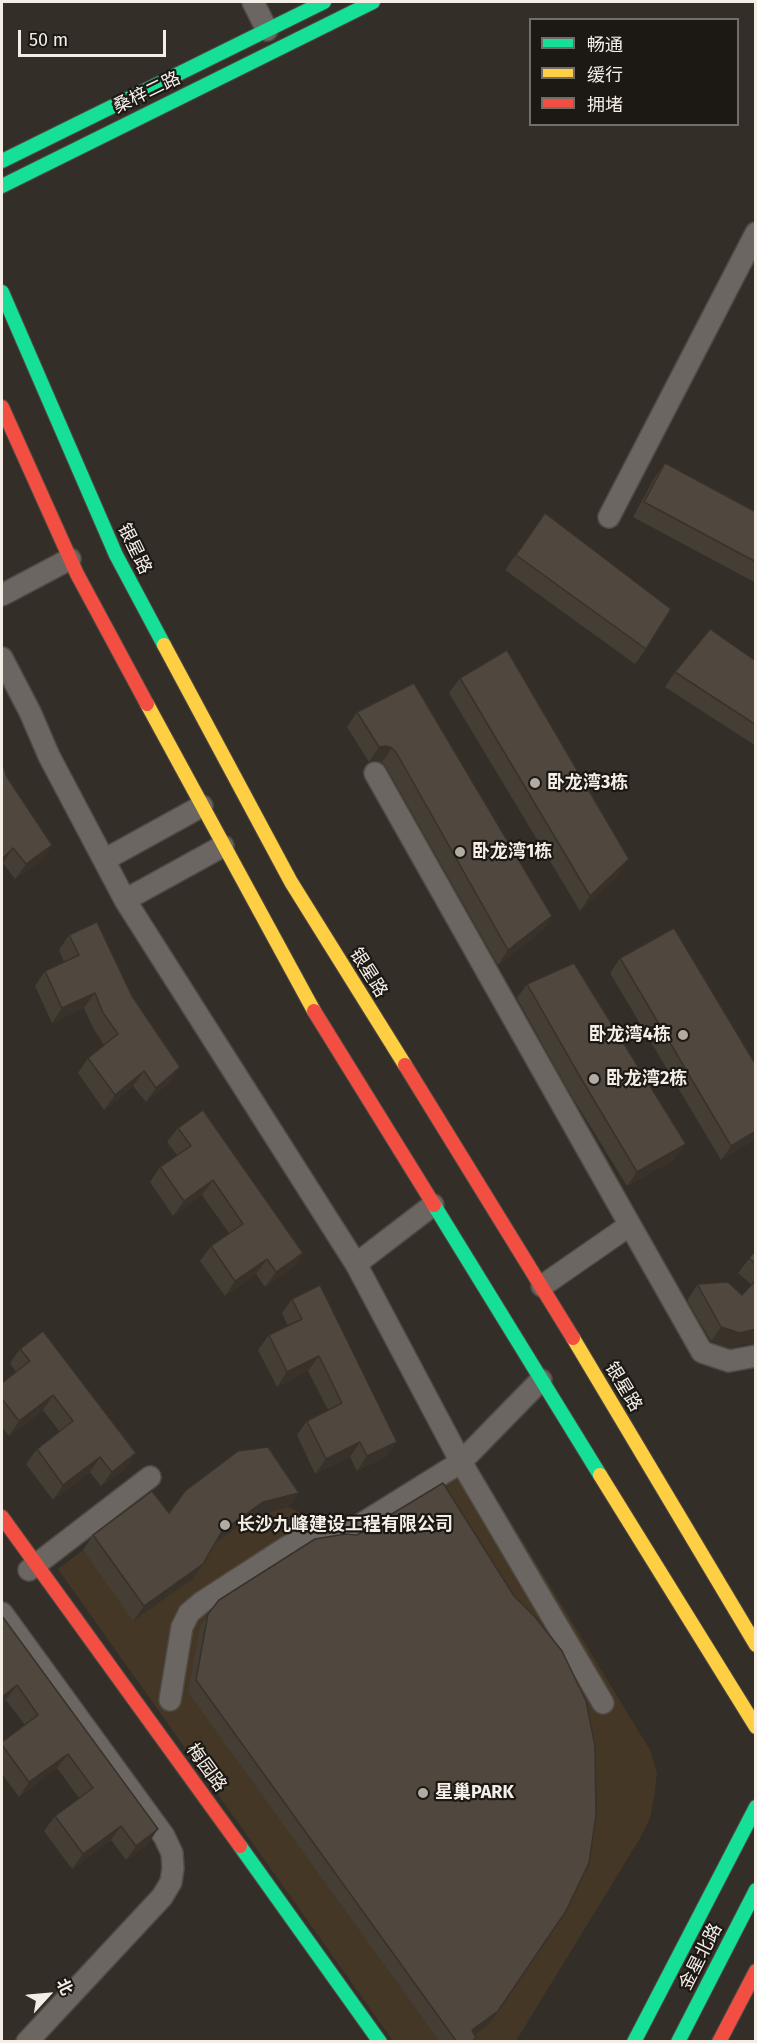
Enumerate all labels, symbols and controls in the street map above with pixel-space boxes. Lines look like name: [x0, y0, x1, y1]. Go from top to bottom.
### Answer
scale bar: [21, 18, 170, 56]
legend: [529, 18, 739, 126]
text: 50 m: [29, 29, 68, 51]
text: 畅通: [587, 34, 623, 56]
text: 缓行: [587, 64, 623, 86]
street label: 桑梓二路: [110, 68, 184, 118]
text: 拥堵: [587, 94, 623, 116]
street label: 银星路: [112, 520, 156, 578]
place label: 卧龙湾3栋: [547, 772, 628, 794]
marker: 卧龙湾3栋: [528, 776, 542, 790]
place label: 卧龙湾1栋: [472, 841, 552, 863]
marker: 卧龙湾1栋: [453, 845, 467, 859]
street label: 银星路: [345, 944, 391, 1002]
place label: 卧龙湾4栋: [589, 1024, 671, 1046]
marker: 卧龙湾4栋: [676, 1028, 690, 1042]
place label: 卧龙湾2栋: [606, 1068, 687, 1090]
marker: 卧龙湾2栋: [587, 1072, 601, 1086]
street label: 银星路: [600, 1358, 646, 1416]
place label: 长沙九峰建设工程有限公司: [237, 1514, 453, 1536]
marker: 长沙九峰建设工程有限公司: [218, 1518, 232, 1532]
street label: 梅园路: [181, 1740, 231, 1796]
place label: 星巢PARK: [435, 1782, 514, 1804]
marker: 星巢PARK: [416, 1786, 430, 1800]
street label: 金星北路: [675, 1920, 727, 1994]
north arrow: [18, 1965, 78, 2025]
text: 北: [53, 1976, 77, 1998]

